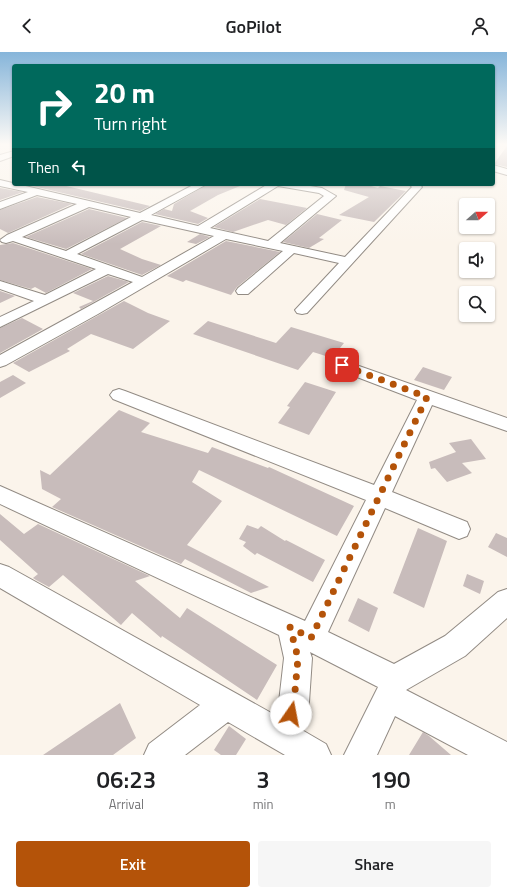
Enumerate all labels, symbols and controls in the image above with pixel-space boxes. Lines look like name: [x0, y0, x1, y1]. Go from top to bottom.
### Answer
text: GoPilot: [226, 13, 281, 40]
icon: back: [16, 15, 38, 37]
icon: person: [469, 15, 491, 37]
text: 20 m: [94, 71, 155, 114]
icon: right: [28, 80, 80, 132]
text: Turn right: [94, 110, 167, 137]
text: Then: [28, 156, 60, 179]
icon: left: [68, 156, 90, 178]
north arrow: [459, 198, 495, 234]
map controls: [459, 198, 495, 322]
button: sound: [459, 242, 495, 278]
button: search: [459, 286, 495, 322]
pin: [325, 348, 359, 382]
icon: arrive: [331, 354, 353, 376]
position arrow: [270, 693, 312, 735]
text: 06:23: [97, 761, 156, 797]
text: 3: [256, 761, 270, 797]
text: 190: [370, 761, 410, 797]
text: Arrival: [109, 794, 144, 814]
text: min: [253, 794, 273, 814]
text: m: [385, 794, 396, 814]
button: Exit: [16, 841, 250, 887]
button: Share: [258, 841, 491, 887]

